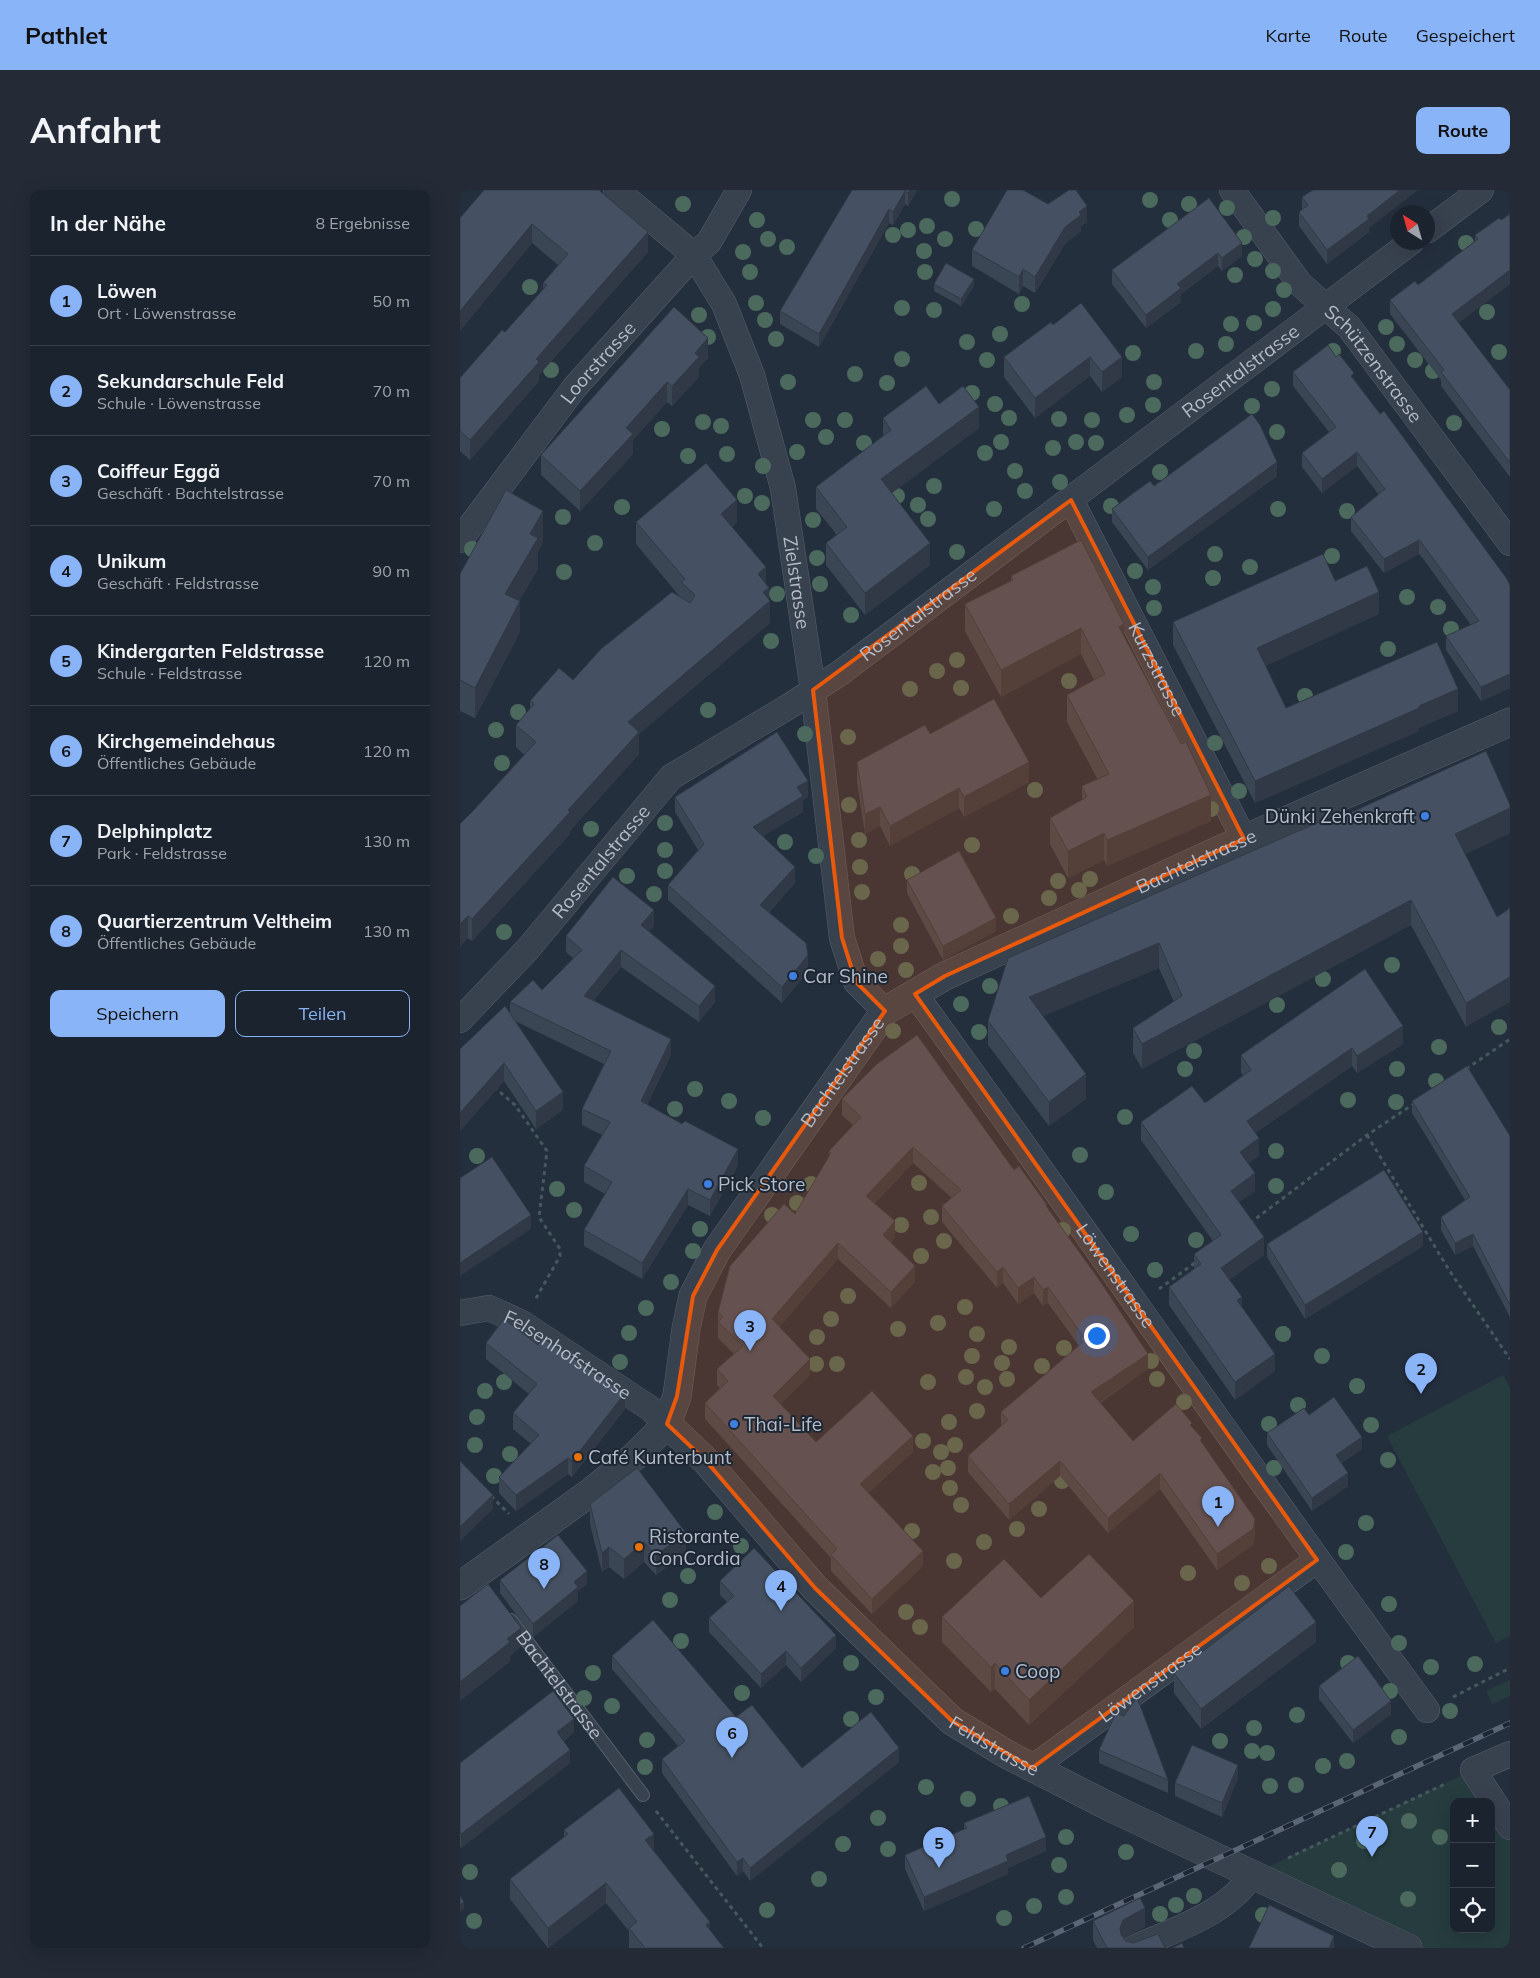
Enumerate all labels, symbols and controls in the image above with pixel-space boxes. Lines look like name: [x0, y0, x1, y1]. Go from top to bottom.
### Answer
text: Pathlet: [25, 20, 107, 50]
text: Karte: [1266, 24, 1311, 47]
text: Route: [1339, 24, 1388, 47]
text: Gespeichert: [1416, 24, 1515, 47]
button: Route: [1416, 107, 1510, 154]
text: Anfahrt: [30, 108, 161, 152]
north arrow: [1390, 205, 1435, 250]
text: In der Nähe: [50, 210, 166, 236]
text: 8 Ergebnisse: [315, 213, 410, 233]
text: Löwen: [97, 279, 157, 303]
text: 1: [61, 291, 71, 311]
text: 50 m: [373, 291, 410, 311]
street label: Schützenstrasse: [1320, 299, 1428, 427]
text: Ort · Löwenstrasse: [97, 303, 236, 323]
street label: Loorstrasse: [555, 316, 641, 408]
street label: Rosentalstrasse: [1177, 319, 1304, 423]
text: Sekundarschule Feld: [97, 369, 284, 393]
text: 2: [61, 381, 71, 401]
text: 70 m: [373, 381, 410, 401]
text: Schule · Löwenstrasse: [97, 393, 261, 413]
text: Coiffeur Eggä: [97, 459, 220, 483]
text: 3: [61, 471, 71, 491]
text: 70 m: [373, 471, 410, 491]
text: Geschäft · Bachtelstrasse: [97, 483, 284, 503]
street label: Zielstrasse: [778, 534, 816, 631]
text: Unikum: [97, 549, 166, 573]
text: 4: [61, 561, 71, 581]
text: 90 m: [373, 561, 410, 581]
street label: Rosentalstrasse: [854, 562, 981, 666]
text: Geschäft · Feldstrasse: [97, 573, 259, 593]
street label: Kurzstrasse: [1123, 618, 1191, 721]
text: Kindergarten Feldstrasse: [97, 639, 324, 663]
text: 5: [61, 651, 71, 671]
text: 120 m: [363, 651, 410, 671]
text: Schule · Feldstrasse: [97, 663, 242, 683]
text: Kirchgemeindehaus: [97, 729, 275, 753]
text: 6: [61, 741, 71, 761]
text: 120 m: [363, 741, 410, 761]
text: Öffentliches Gebäude: [97, 753, 256, 773]
street label: Rosentalstrasse: [546, 800, 655, 923]
place label: Dünki Zehenkraft: [1265, 804, 1415, 828]
marker: Dünki Zehenkraft: [1419, 810, 1431, 822]
text: Delphinplatz: [97, 819, 212, 843]
street label: Bachtelstrasse: [1132, 823, 1260, 899]
text: 7: [61, 831, 71, 851]
text: 130 m: [363, 831, 410, 851]
text: Park · Feldstrasse: [97, 843, 227, 863]
text: Quartierzentrum Veltheim: [97, 909, 332, 933]
text: 8: [61, 921, 71, 941]
text: 130 m: [363, 921, 410, 941]
text: Öffentliches Gebäude: [97, 933, 256, 953]
place label: Car Shine: [803, 964, 888, 988]
marker: Car Shine: [787, 970, 799, 982]
button: Speichern: [50, 990, 225, 1037]
button: Teilen: [235, 990, 410, 1037]
street label: Bachtelstrasse: [795, 1012, 889, 1132]
place label: Pick Store: [718, 1172, 805, 1196]
marker: Pick Store: [702, 1178, 714, 1190]
street label: Löwenstrasse: [1071, 1219, 1161, 1332]
street label: Felsenhofstrasse: [500, 1304, 636, 1405]
pin: 3: [734, 1310, 766, 1351]
your location: [1084, 1323, 1110, 1349]
pin: 2: [1405, 1353, 1437, 1394]
place label: Thai-Life: [744, 1412, 822, 1436]
marker: Thai-Life: [728, 1418, 740, 1430]
place label: Café Kunterbunt: [588, 1445, 732, 1469]
marker: Café Kunterbunt: [572, 1451, 584, 1463]
pin: 1: [1202, 1486, 1234, 1527]
place label: Ristorante ConCordia: [649, 1524, 741, 1570]
marker: Ristorante ConCordia: [633, 1541, 645, 1553]
pin: 8: [528, 1548, 560, 1589]
pin: 4: [765, 1570, 797, 1611]
street label: Bachtelstrasse: [511, 1626, 608, 1744]
street label: Löwenstrasse: [1093, 1636, 1206, 1728]
place label: Coop: [1015, 1659, 1060, 1683]
marker: Coop: [999, 1665, 1011, 1677]
street label: Feldstrasse: [945, 1710, 1043, 1781]
pin: 6: [716, 1717, 748, 1758]
map controls: [1450, 1798, 1495, 1933]
button: +: [1450, 1798, 1495, 1843]
pin: 7: [1356, 1816, 1388, 1857]
pin: 5: [923, 1827, 955, 1868]
button: −: [1450, 1843, 1495, 1888]
button: locate: [1450, 1888, 1495, 1933]

